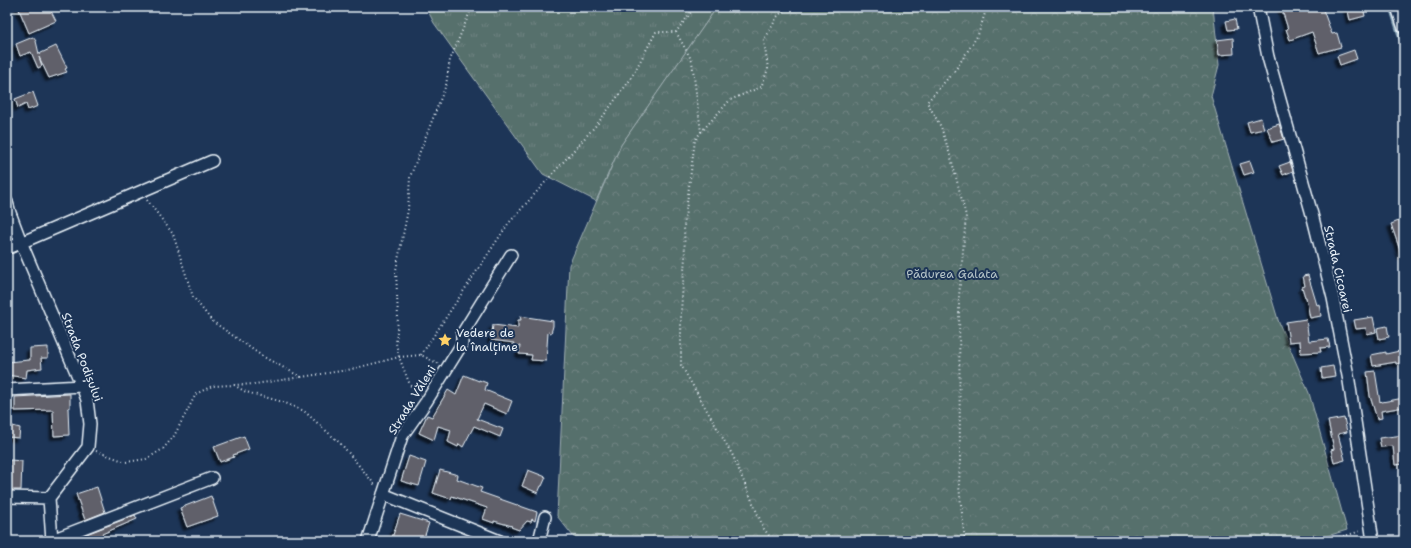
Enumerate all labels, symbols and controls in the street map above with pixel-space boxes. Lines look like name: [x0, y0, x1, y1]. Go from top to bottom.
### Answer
street label: Strada Cicoarei: [1320, 224, 1356, 314]
park label: Pădurea Galata: [906, 266, 998, 282]
street label: Strada Podișului: [58, 310, 106, 404]
place label: Vedere de la înalțime: [456, 325, 518, 355]
place icon: Vedere de la înalțime: [437, 332, 453, 348]
street label: Strada Văleni: [384, 362, 440, 438]

